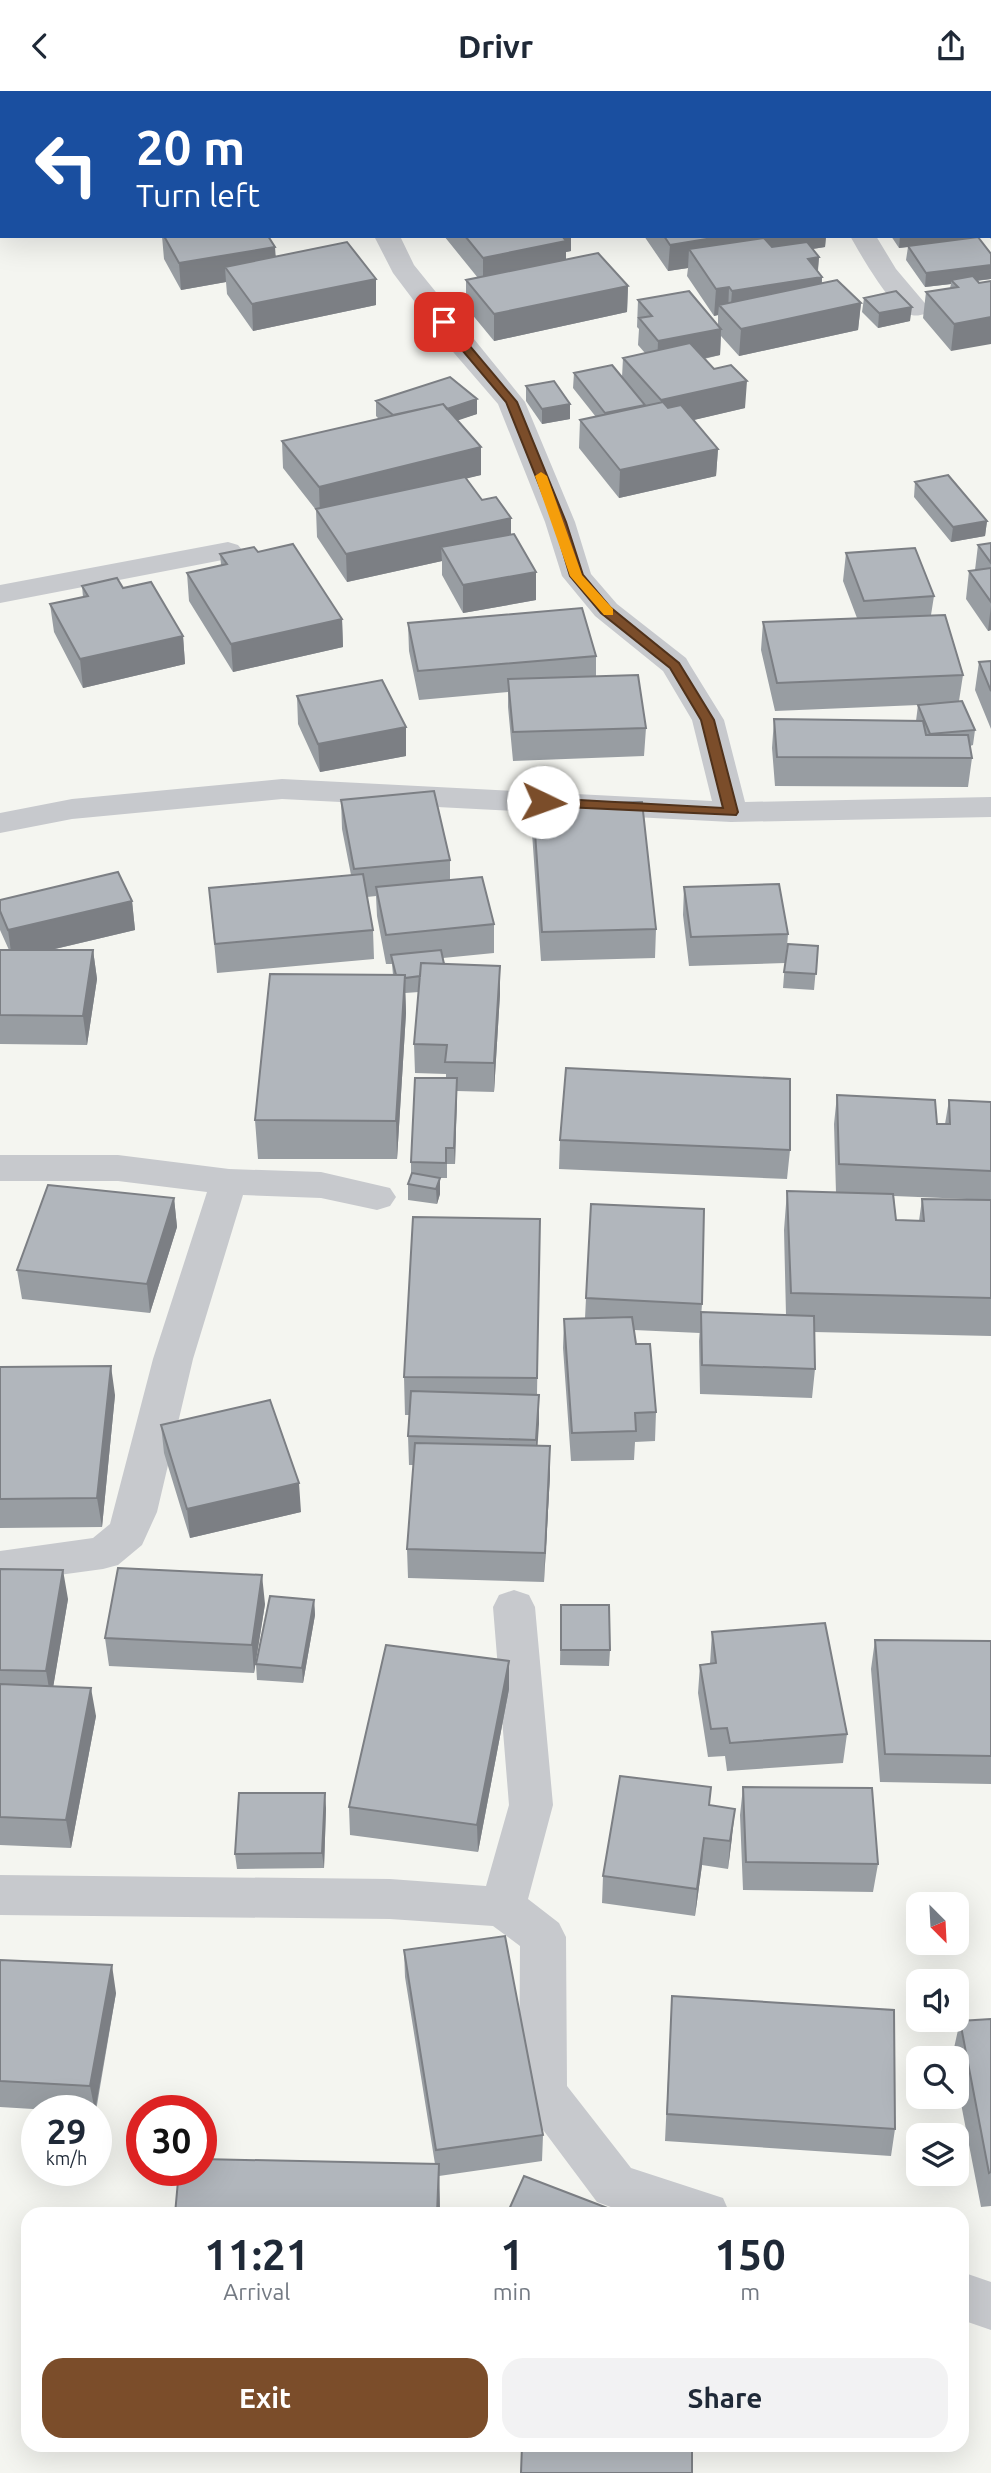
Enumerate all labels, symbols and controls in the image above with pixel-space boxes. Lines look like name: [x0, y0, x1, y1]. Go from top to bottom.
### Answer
icon: back: [21, 27, 59, 65]
icon: share: [932, 27, 970, 65]
text: Drivr: [458, 28, 533, 64]
icon: left: [21, 119, 112, 210]
text: 20 m: [136, 119, 245, 174]
text: Turn left: [136, 177, 260, 213]
pin: [414, 292, 474, 352]
icon: arrive: [425, 303, 463, 341]
position arrow: [506, 765, 580, 839]
north arrow: [906, 1892, 970, 1955]
map controls: [906, 1892, 969, 2186]
button: sound: [906, 1969, 969, 2032]
button: search: [906, 2046, 969, 2109]
speed limit sign: 30: [126, 2095, 217, 2186]
text: 29: [47, 2111, 86, 2151]
button: layers: [906, 2123, 969, 2186]
text: km/h: [46, 2148, 87, 2168]
text: 11:21: [204, 2231, 309, 2278]
text: 1: [500, 2231, 524, 2278]
text: 150: [715, 2231, 786, 2278]
text: Arrival: [223, 2279, 290, 2304]
text: min: [493, 2279, 531, 2304]
text: m: [740, 2279, 760, 2304]
button: Exit: [42, 2358, 488, 2438]
button: Share: [502, 2358, 948, 2438]

